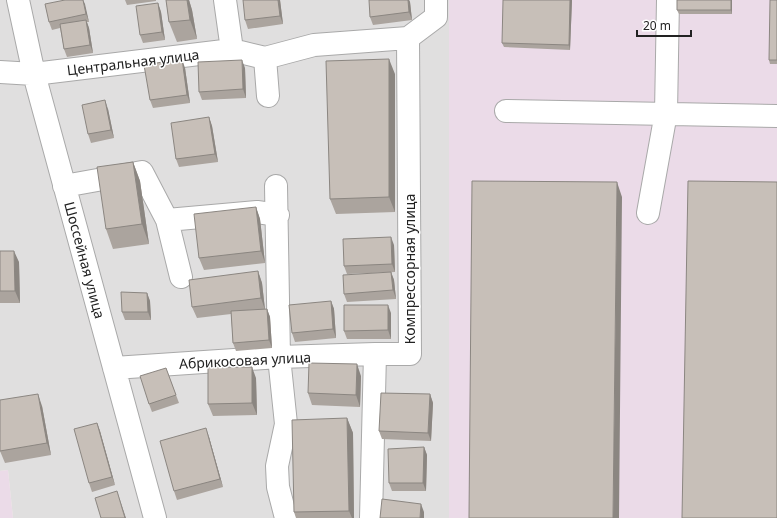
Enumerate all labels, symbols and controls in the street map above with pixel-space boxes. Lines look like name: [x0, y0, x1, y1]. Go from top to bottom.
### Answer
scale bar: [637, 12, 691, 38]
text: 20 m: [643, 17, 671, 34]
street label: Центральная улица: [66, 44, 200, 80]
street label: Компрессорная улица: [400, 194, 419, 344]
street label: Шоссейная улица: [60, 199, 110, 321]
street label: Абрикосовая улица: [179, 347, 311, 373]

